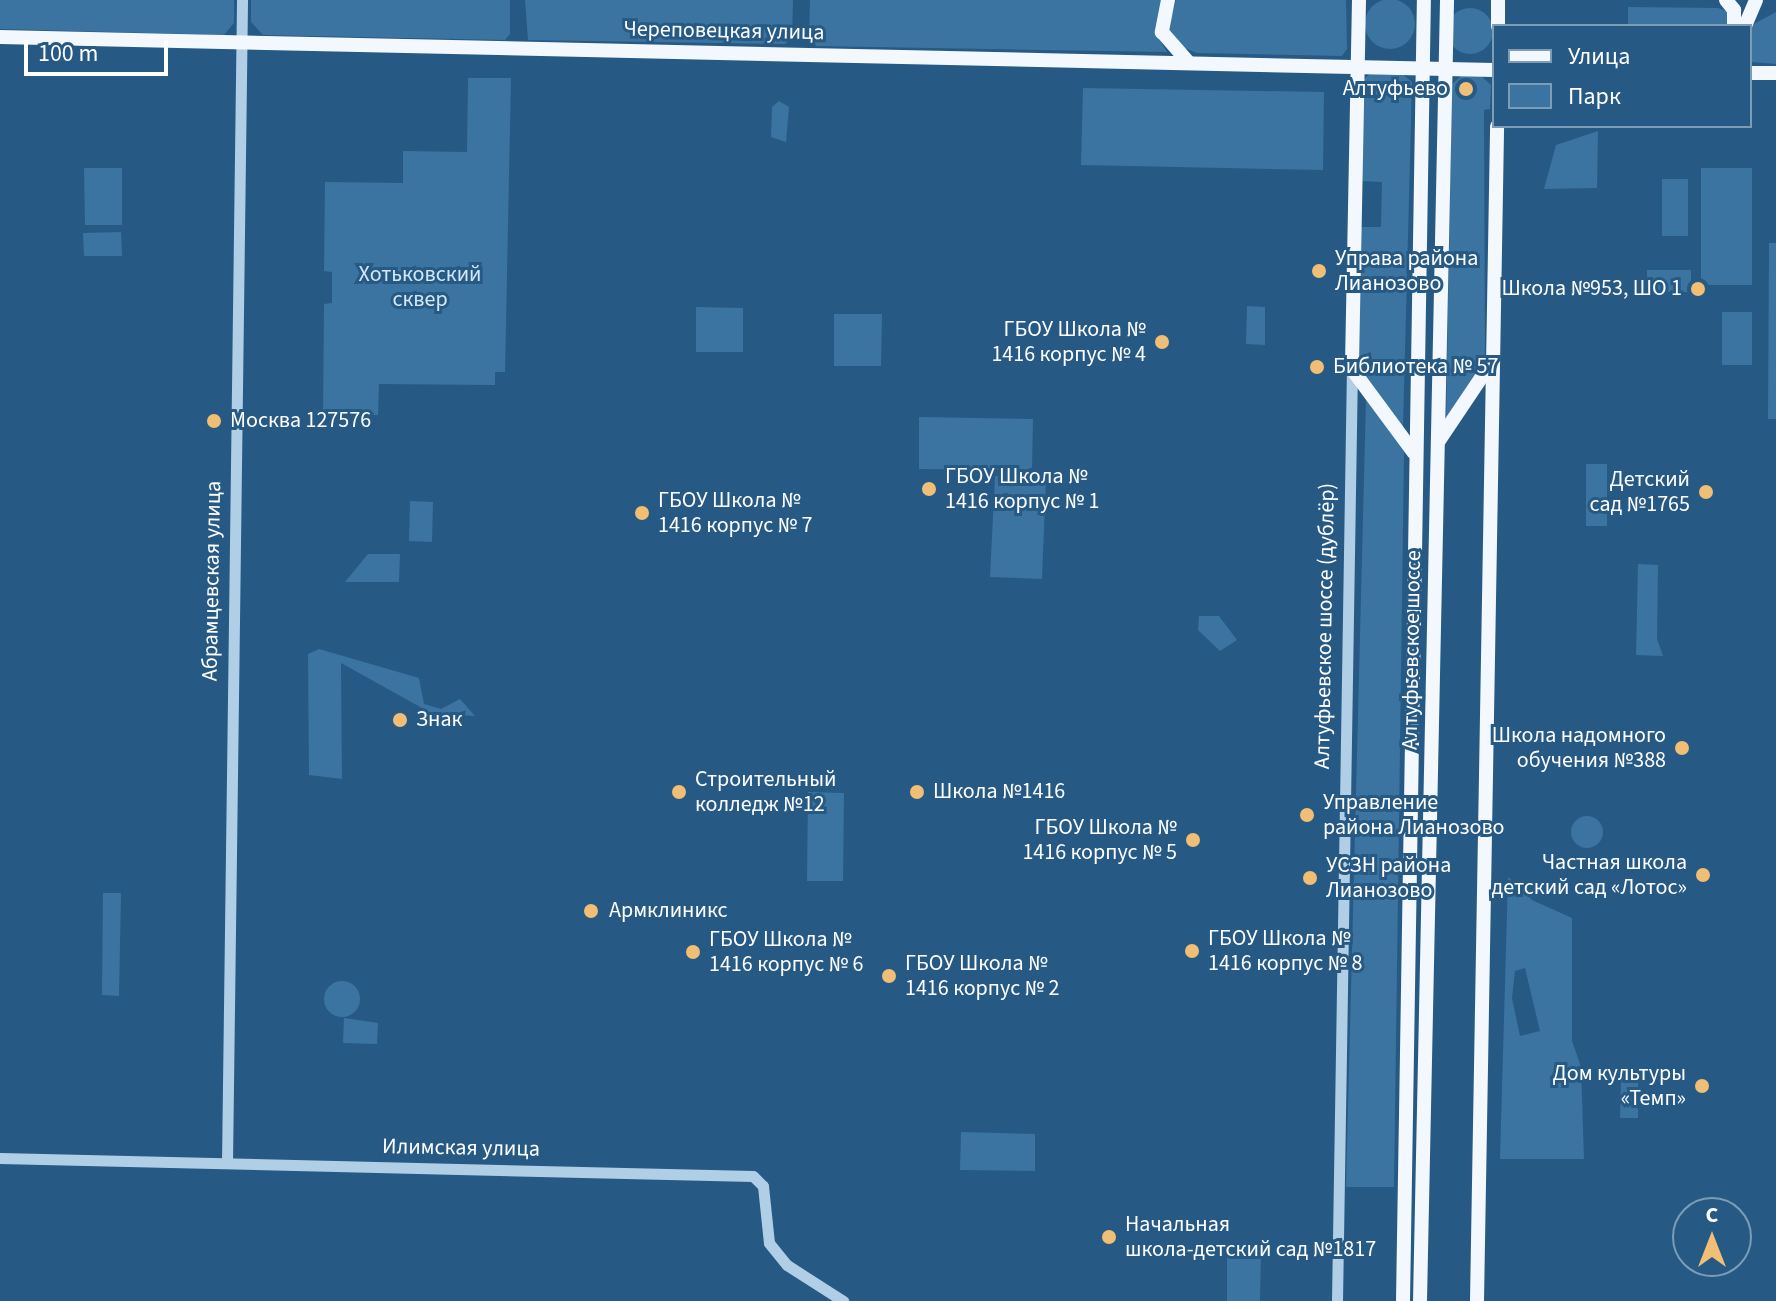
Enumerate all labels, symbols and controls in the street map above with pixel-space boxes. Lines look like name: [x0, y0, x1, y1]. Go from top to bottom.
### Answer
street label: Череповецкая улица: [623, 16, 825, 46]
scale bar: [28, 24, 172, 74]
legend: [1492, 24, 1752, 128]
text: 100 m: [38, 36, 98, 71]
text: Улица: [1568, 39, 1630, 74]
place label: Алтуфьево: [1343, 76, 1448, 102]
marker: Алтуфьево: [1455, 78, 1477, 100]
text: Парк: [1568, 79, 1621, 114]
place label: Управа района Лианозово: [1335, 245, 1478, 296]
park label: Хотьковский сквер: [359, 261, 481, 312]
marker: Управа района Лианозово: [1310, 262, 1328, 280]
place label: Школа №953, ШО 1: [1502, 276, 1682, 302]
marker: Школа №953, ШО 1: [1689, 280, 1707, 298]
place label: ГБОУ Школа № 1416 корпус № 4: [991, 316, 1146, 368]
marker: ГБОУ Школа № 1416 корпус № 4: [1153, 333, 1171, 351]
place label: Библиотека № 57: [1333, 354, 1498, 380]
marker: Библиотека № 57: [1308, 358, 1326, 376]
place label: Москва 127576: [230, 408, 371, 434]
marker: Москва 127576: [205, 412, 223, 430]
place label: ГБОУ Школа № 1416 корпус № 1: [945, 463, 1100, 514]
place label: Детский сад №1765: [1590, 466, 1690, 518]
marker: ГБОУ Школа № 1416 корпус № 1: [920, 480, 938, 498]
street label: Абрамцевская улица: [197, 481, 227, 681]
street label: Алтуфьевское шоссе (дублёр): [1309, 483, 1341, 769]
marker: Детский сад №1765: [1697, 483, 1715, 501]
place label: ГБОУ Школа № 1416 корпус № 7: [658, 487, 813, 538]
marker: ГБОУ Школа № 1416 корпус № 7: [633, 504, 651, 522]
street label: Алтуфьевское шоссе: [1397, 550, 1427, 750]
place label: Знак: [416, 707, 462, 733]
marker: Знак: [391, 711, 409, 729]
place label: Школа надомного обучения №388: [1492, 722, 1666, 774]
marker: Школа надомного обучения №388: [1673, 739, 1691, 757]
place label: Строительный колледж №12: [695, 766, 836, 818]
place label: Школа №1416: [933, 779, 1065, 805]
marker: Строительный колледж №12: [670, 783, 688, 801]
marker: Школа №1416: [908, 783, 926, 801]
place label: Управление района Лианозово: [1323, 789, 1505, 840]
marker: Управление района Лианозово: [1298, 806, 1316, 824]
place label: ГБОУ Школа № 1416 корпус № 5: [1022, 814, 1177, 866]
marker: ГБОУ Школа № 1416 корпус № 5: [1184, 831, 1202, 849]
place label: Частная школа детский сад «Лотос»: [1492, 849, 1687, 900]
place label: УСЗН района Лианозово: [1326, 852, 1451, 904]
marker: Частная школа детский сад «Лотос»: [1694, 866, 1712, 884]
marker: УСЗН района Лианозово: [1301, 869, 1319, 887]
place label: Армклиникс: [609, 898, 727, 924]
marker: Армклиникс: [580, 900, 602, 922]
place label: ГБОУ Школа № 1416 корпус № 8: [1208, 925, 1363, 976]
place label: ГБОУ Школа № 1416 корпус № 6: [709, 926, 864, 978]
marker: ГБОУ Школа № 1416 корпус № 8: [1183, 942, 1201, 960]
marker: ГБОУ Школа № 1416 корпус № 6: [684, 943, 702, 961]
place label: ГБОУ Школа № 1416 корпус № 2: [905, 950, 1060, 1002]
marker: ГБОУ Школа № 1416 корпус № 2: [880, 967, 898, 985]
place label: Дом культуры «Темп»: [1553, 1060, 1686, 1112]
marker: Дом культуры «Темп»: [1693, 1077, 1711, 1095]
street label: Илимская улица: [382, 1133, 540, 1163]
north arrow: [1672, 1197, 1752, 1277]
text: С: [1706, 1199, 1718, 1231]
place label: Начальная школа-детский сад №1817: [1125, 1211, 1376, 1262]
marker: Начальная школа-детский сад №1817: [1100, 1228, 1118, 1246]

